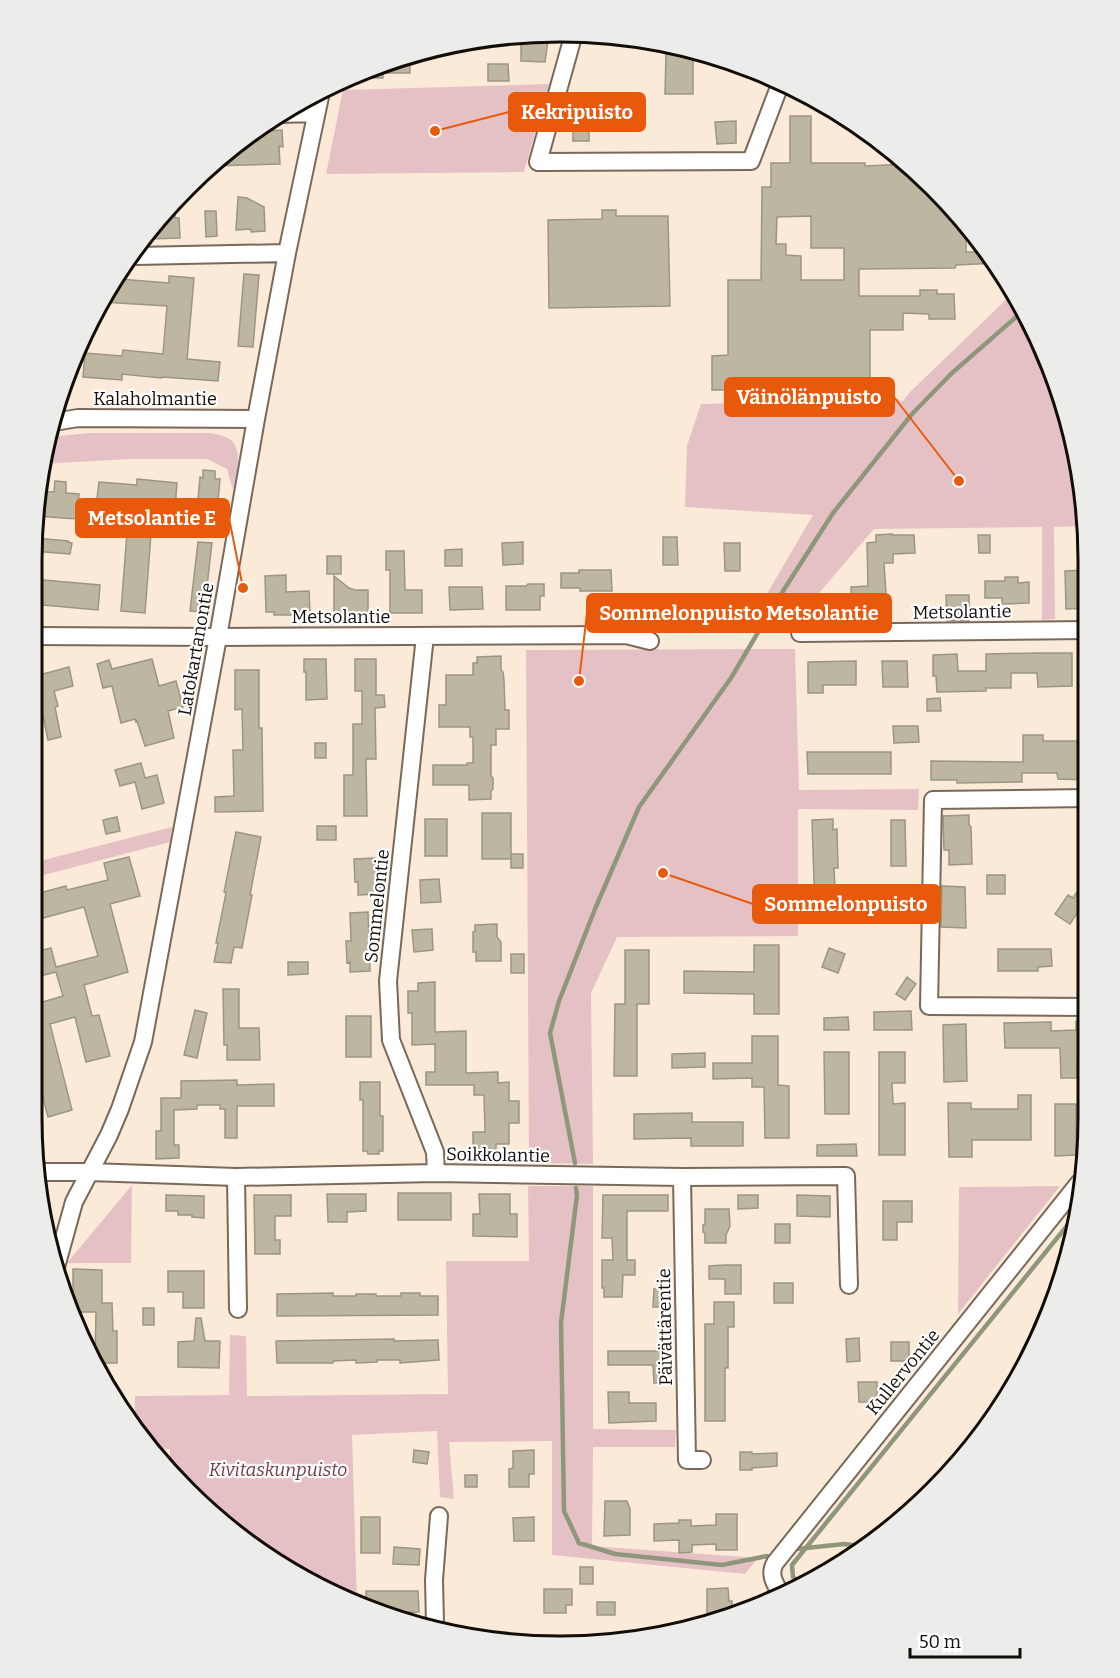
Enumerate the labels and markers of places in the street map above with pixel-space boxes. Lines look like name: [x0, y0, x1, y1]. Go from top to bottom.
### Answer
callout: Kekripuisto: [509, 93, 645, 131]
callout: Väinölänpuisto: [725, 378, 894, 416]
callout: Metsolantie E: [76, 499, 229, 537]
callout: Sommelonpuisto Metsolantie: [587, 594, 891, 632]
callout: Sommelonpuisto: [753, 885, 940, 923]

